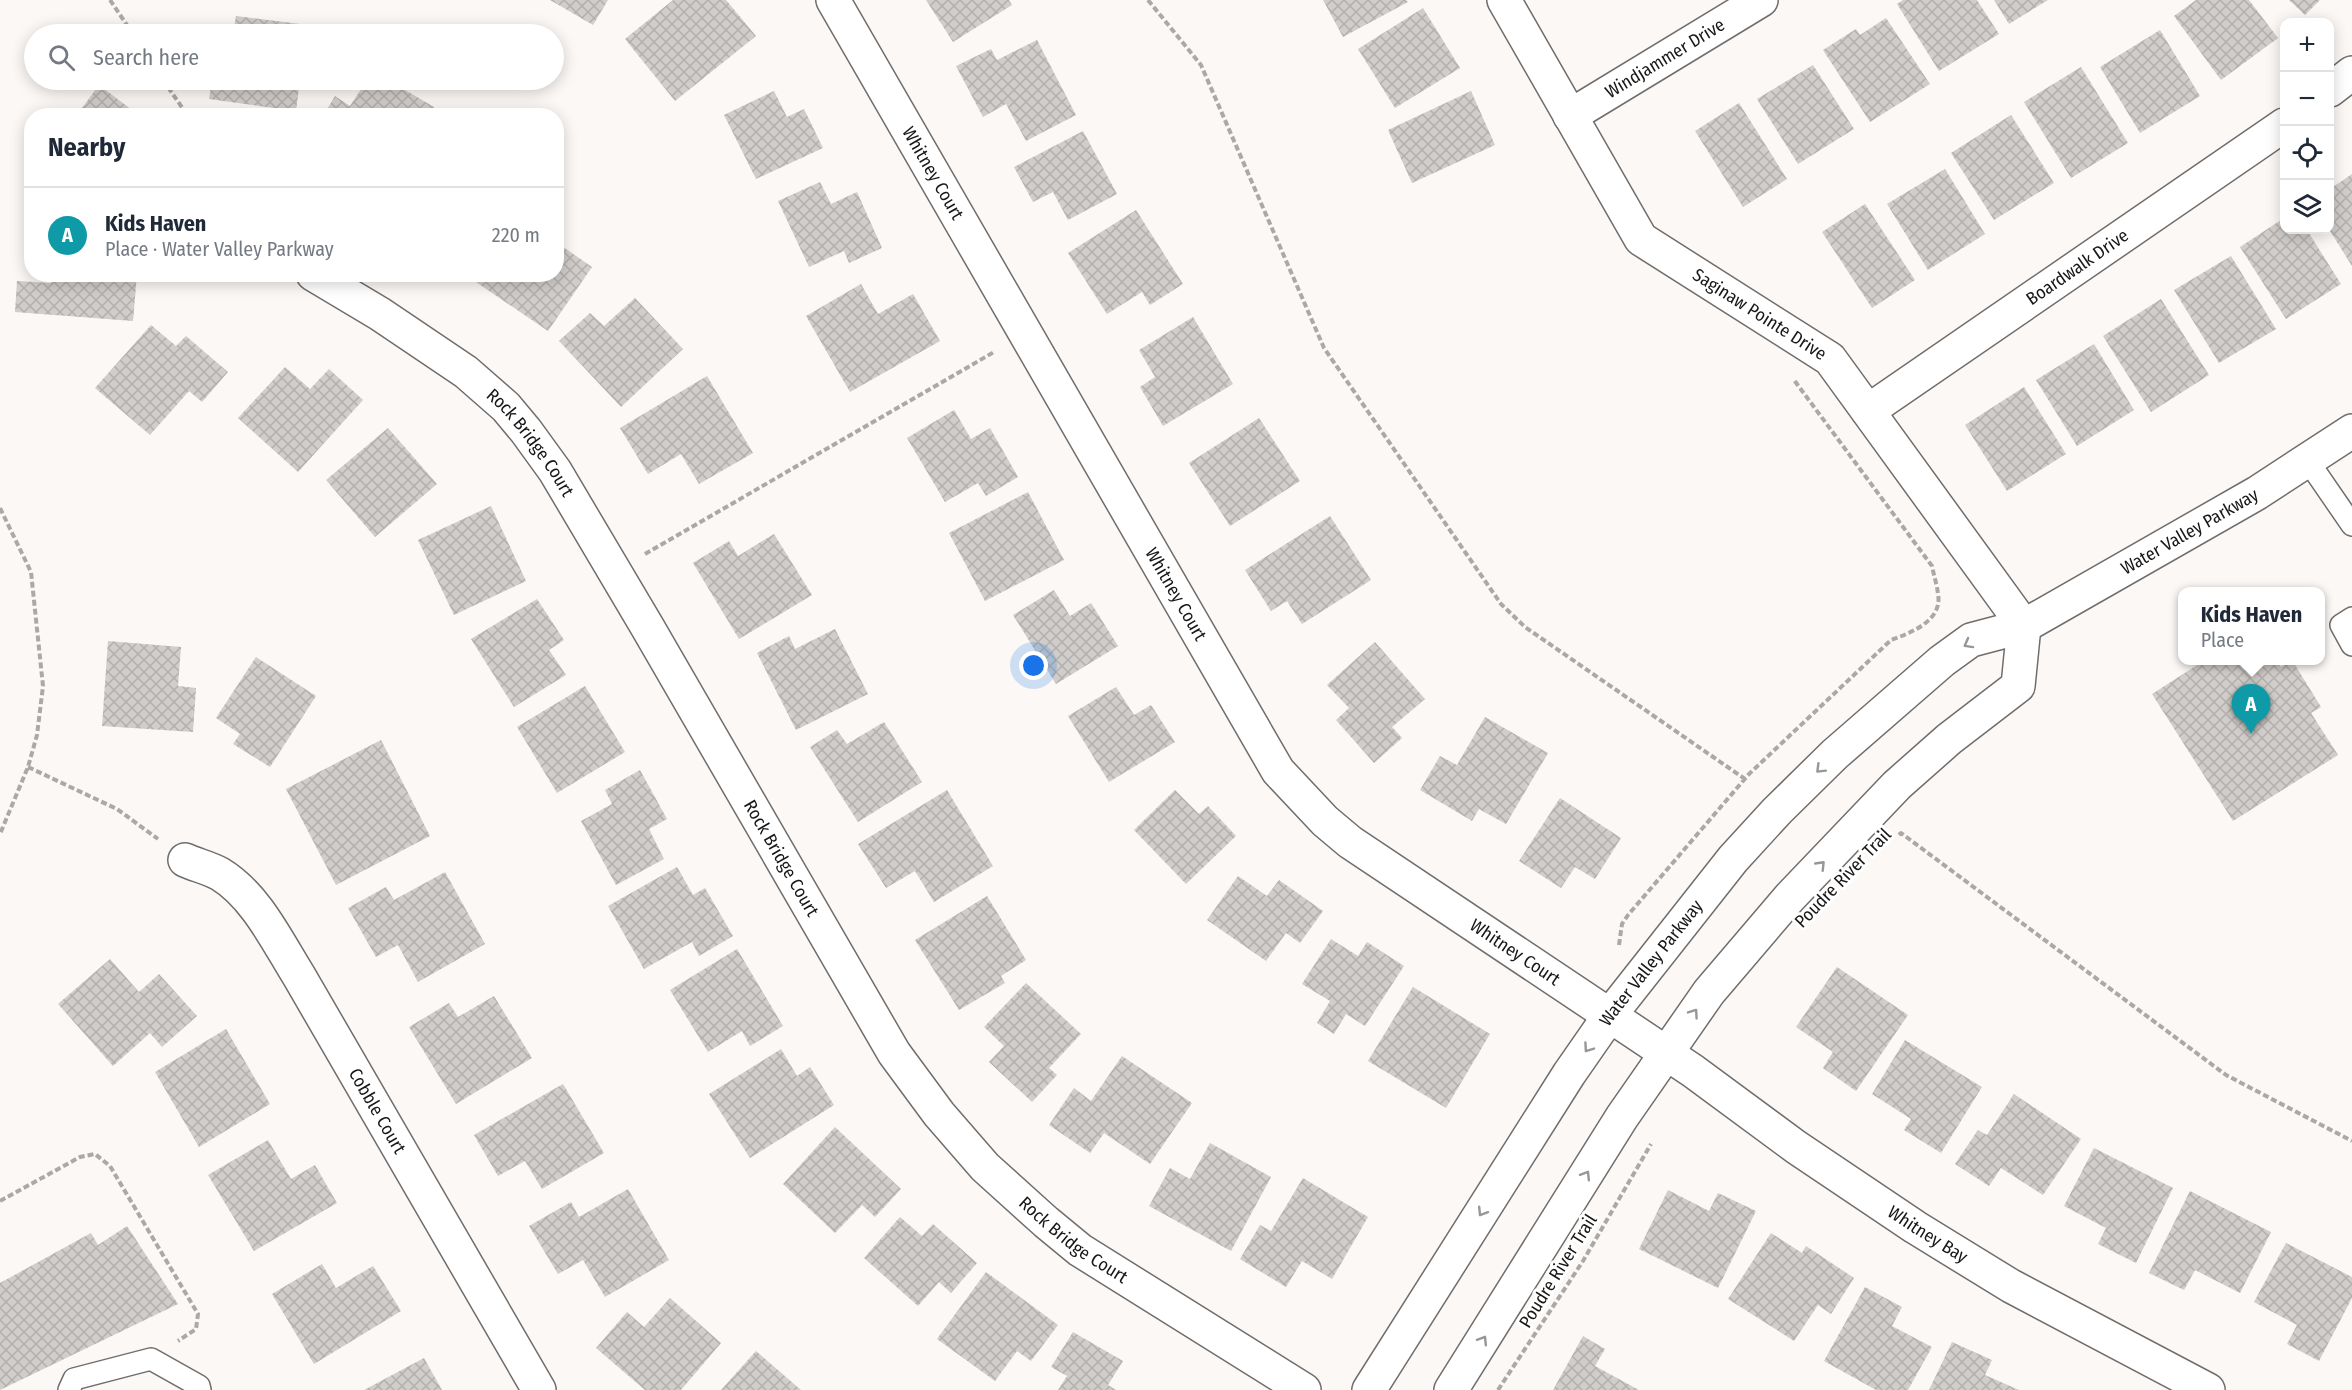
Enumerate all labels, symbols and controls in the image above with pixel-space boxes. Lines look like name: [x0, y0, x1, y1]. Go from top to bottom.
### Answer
street label: Windjammer Drive: [1601, 14, 1729, 103]
map controls: [2280, 18, 2334, 234]
button: +: [2280, 18, 2334, 72]
search box: [24, 24, 564, 90]
icon: search: [45, 41, 78, 74]
text: Search here: [93, 44, 199, 71]
button: −: [2280, 72, 2334, 126]
street label: Whitney Court: [897, 123, 969, 224]
button: locate: [2280, 126, 2334, 180]
text: Nearby: [48, 132, 125, 163]
button: layers: [2280, 180, 2334, 234]
text: Kids Haven: [105, 210, 206, 237]
text: A: [62, 223, 73, 247]
text: 220 m: [492, 223, 540, 247]
street label: Boardwalk Drive: [2022, 224, 2133, 310]
text: Place · Water Valley Parkway: [105, 237, 334, 261]
street label: Saginaw Pointe Drive: [1689, 264, 1831, 365]
street label: Rock Bridge Court: [482, 384, 579, 501]
street label: Water Valley Parkway: [2117, 484, 2262, 579]
street label: Whitney Court: [1140, 544, 1211, 645]
popup: [2178, 587, 2325, 665]
text: Kids Haven: [2201, 601, 2302, 628]
text: Place: [2201, 628, 2244, 652]
one-way arrow: [1964, 637, 1974, 648]
your location: [1019, 651, 1048, 680]
pin: A: [2232, 684, 2270, 734]
one-way arrow: [1816, 762, 1827, 773]
street label: Rock Bridge Court: [739, 796, 824, 920]
street label: Poudre River Trail: [1790, 824, 1896, 932]
one-way arrow: [1814, 861, 1825, 872]
street label: Water Valley Parkway: [1595, 896, 1707, 1030]
street label: Whitney Court: [1466, 914, 1565, 990]
one-way arrow: [1687, 1008, 1698, 1019]
one-way arrow: [1584, 1041, 1595, 1052]
street label: Cobble Court: [344, 1064, 411, 1158]
one-way arrow: [1579, 1171, 1591, 1181]
street label: Rock Bridge Court: [1014, 1192, 1132, 1288]
street label: Whitney Bay: [1884, 1201, 1972, 1268]
one-way arrow: [1478, 1205, 1489, 1216]
street label: Poudre River Trail: [1514, 1210, 1602, 1332]
one-way arrow: [1475, 1336, 1486, 1347]

